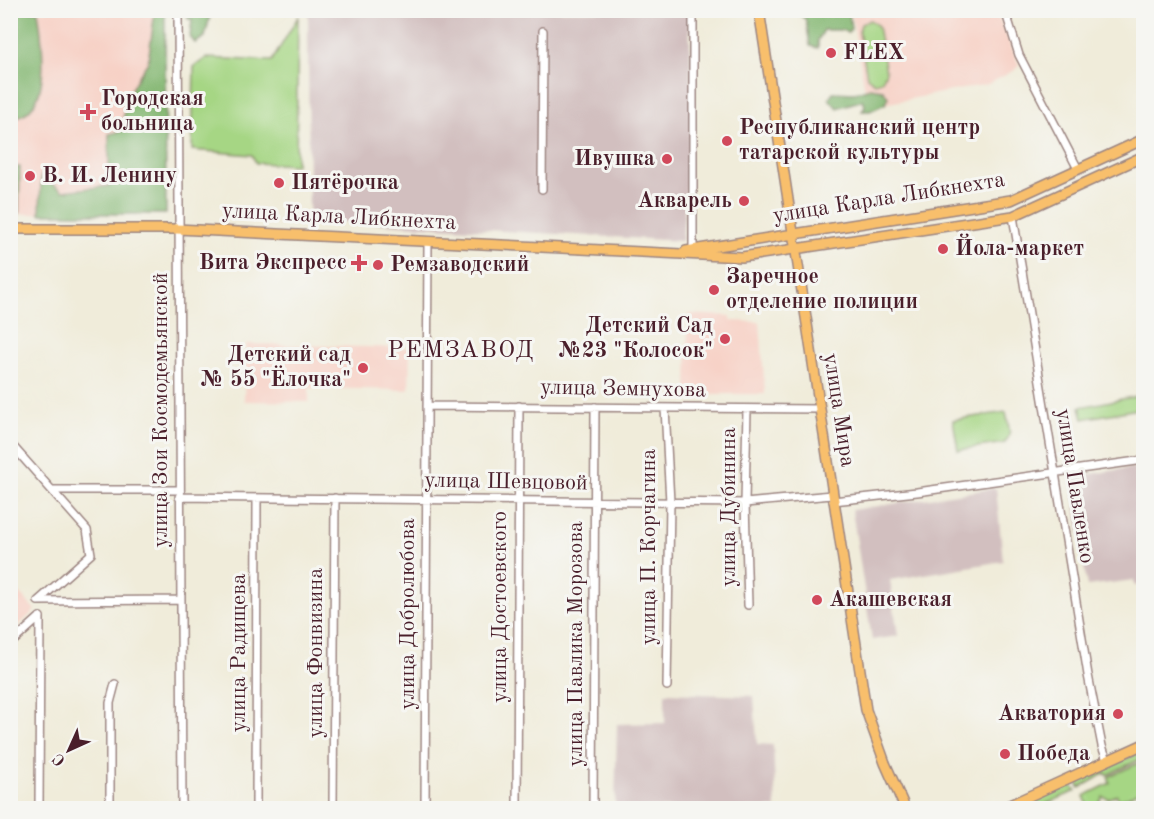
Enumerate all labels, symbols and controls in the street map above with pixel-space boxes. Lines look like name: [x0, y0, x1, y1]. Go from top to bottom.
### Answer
place label: FLEX: [843, 42, 905, 64]
marker: FLEX: [824, 46, 838, 60]
place label: Городская больница: [101, 88, 204, 135]
marker: Городская больница: [79, 103, 97, 121]
place label: Республиканский центр татарской культуры: [739, 117, 980, 164]
marker: Республиканский центр татарской культуры: [720, 134, 734, 148]
place label: Ивушка: [574, 148, 655, 170]
marker: Ивушка: [660, 152, 674, 166]
place label: В. И. Ленину: [42, 165, 177, 187]
marker: В. И. Ленину: [23, 169, 37, 183]
street label: улица Карла Либкнехта: [771, 169, 1007, 227]
place label: Пятёрочка: [291, 172, 399, 194]
marker: Пятёрочка: [272, 176, 286, 190]
place label: Акварель: [637, 190, 732, 212]
marker: Акварель: [737, 194, 751, 208]
street label: улица Карла Либкнехта: [221, 200, 457, 234]
place label: Йола-маркет: [955, 233, 1084, 260]
marker: Йола-маркет: [936, 242, 950, 256]
place label: Вита Экспресс: [199, 252, 347, 274]
place label: Ремзаводский: [390, 254, 529, 276]
marker: Вита Экспресс: [352, 256, 366, 270]
marker: Ремзаводский: [371, 258, 385, 272]
place label: Заречное отделение полиции: [726, 266, 918, 313]
street label: улица Зои Космодемьянской: [150, 272, 172, 548]
marker: Заречное отделение полиции: [707, 283, 721, 297]
place label: Детский Сад №23 "Колосок": [558, 315, 713, 362]
marker: Детский Сад №23 "Колосок": [718, 332, 732, 346]
district label: РЕМЗАВОД: [387, 339, 535, 363]
place label: Детский сад № 55 "Ёлочка": [200, 344, 351, 391]
street label: улица Мира: [819, 351, 859, 469]
marker: Детский сад № 55 "Ёлочка": [356, 361, 370, 375]
street label: улица Земнухова: [540, 377, 706, 401]
street label: улица Павленко: [1052, 407, 1098, 565]
street label: улица Дубинина: [718, 427, 740, 587]
street label: улица П. Корчагина: [638, 449, 660, 645]
street label: улица Шевцовой: [424, 470, 588, 494]
street label: улица Достоевского: [489, 511, 511, 703]
street label: улица Добролюбова: [397, 518, 419, 710]
street label: улица Павлика Морозова: [565, 521, 587, 767]
street label: улица Фонвизина: [305, 568, 327, 738]
street label: улица Радищева: [228, 573, 250, 733]
place label: Акашевская: [829, 589, 952, 611]
marker: Акашевская: [810, 593, 824, 607]
place label: Акватория: [998, 703, 1106, 725]
marker: Акватория: [1111, 707, 1125, 721]
north arrow: [39, 720, 99, 780]
place label: Победа: [1017, 743, 1090, 765]
marker: Победа: [998, 747, 1012, 761]
text: С: [50, 750, 69, 769]

